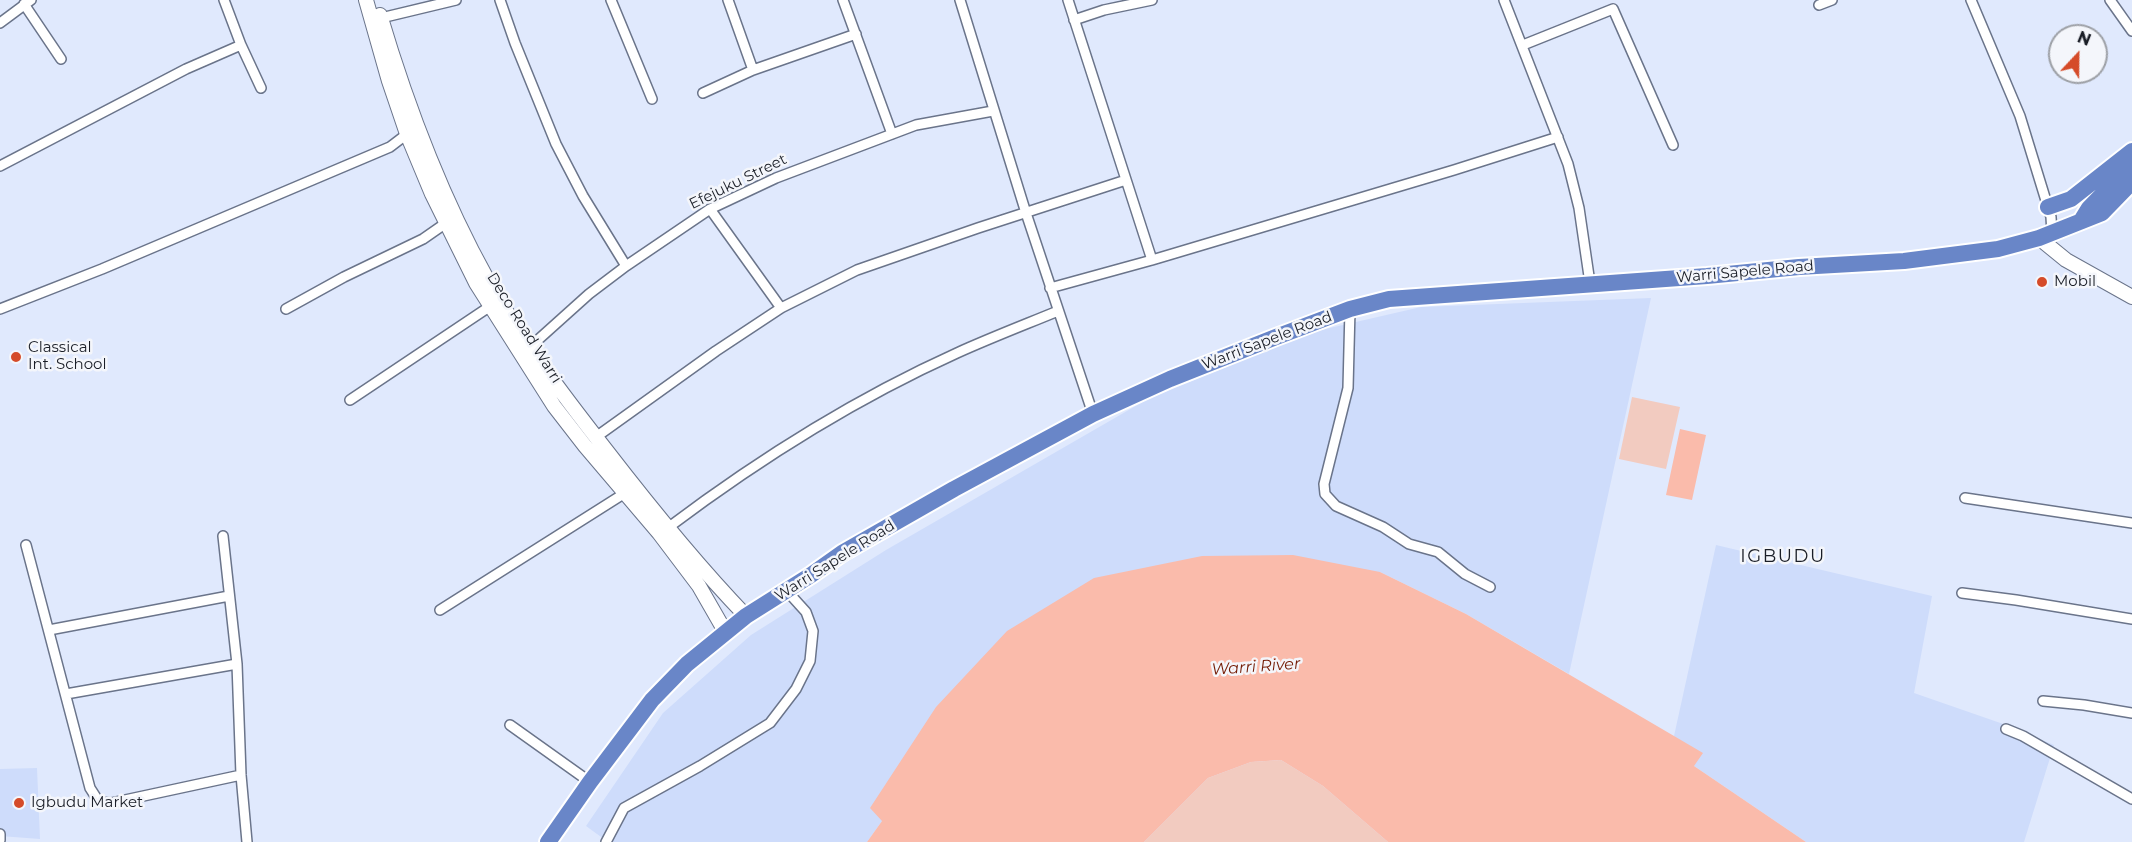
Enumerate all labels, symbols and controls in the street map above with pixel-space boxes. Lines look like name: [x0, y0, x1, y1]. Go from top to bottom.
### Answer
north arrow: [2048, 24, 2108, 84]
text: N: [2075, 27, 2094, 50]
street label: Efejuku Street: [686, 151, 790, 213]
street label: Warri Sapele Road: [1675, 257, 1815, 287]
street label: Deco Road Warri: [483, 269, 565, 387]
place label: Mobil: [2054, 273, 2096, 291]
marker: Mobil: [2035, 275, 2049, 289]
street label: Warri Sapele Road: [1199, 308, 1335, 374]
place label: Classical Int. School: [28, 339, 107, 374]
marker: Classical Int. School: [9, 350, 23, 364]
street label: Warri Sapele Road: [772, 517, 898, 605]
district label: IGBUDU: [1740, 546, 1826, 568]
water label: Warri River: [1211, 654, 1301, 680]
place label: Igbudu Market: [31, 794, 143, 812]
marker: Igbudu Market: [12, 796, 26, 810]

